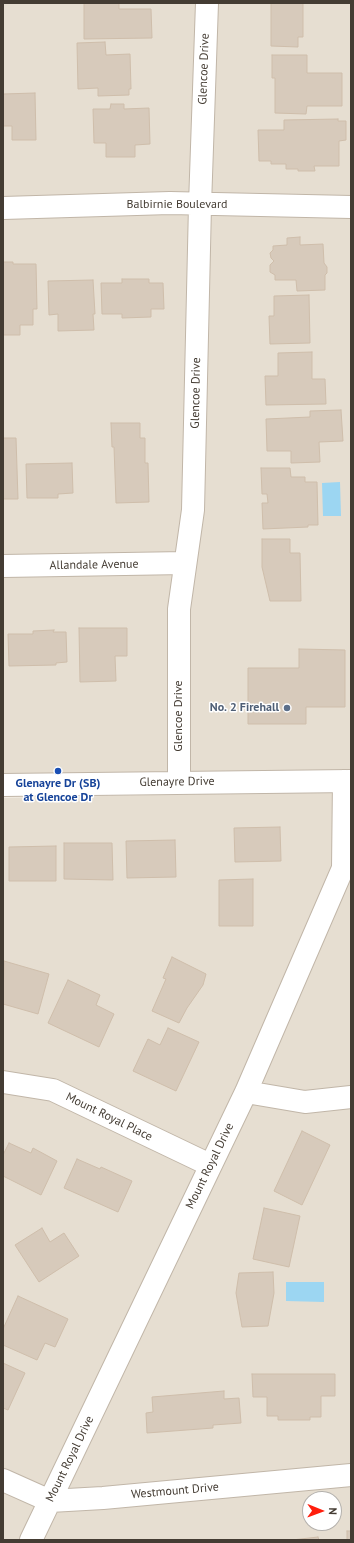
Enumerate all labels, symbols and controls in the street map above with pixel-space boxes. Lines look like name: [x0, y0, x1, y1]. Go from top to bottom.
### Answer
street label: Glencoe Drive: [196, 33, 212, 105]
street label: Balbirnie Boulevard: [127, 198, 227, 212]
street label: Glencoe Drive: [188, 357, 204, 429]
street label: Allandale Avenue: [49, 557, 139, 573]
street label: Glencoe Drive: [172, 680, 186, 752]
place label: No. 2 Firehall: [210, 701, 279, 715]
marker: No. 2 Firehall: [282, 703, 292, 713]
marker: Glenayre Dr (SB) at Glencoe Dr: [53, 766, 63, 776]
street label: Glenayre Drive: [139, 774, 215, 790]
place label: Glenayre Dr (SB) at Glencoe Dr: [16, 777, 100, 805]
street label: Mount Royal Place: [63, 1090, 155, 1144]
street label: Mount Royal Drive: [183, 1120, 237, 1212]
street label: Mount Royal Drive: [43, 1413, 97, 1505]
street label: Westmount Drive: [131, 1480, 219, 1502]
north arrow: [302, 1491, 342, 1531]
text: N: [326, 1507, 340, 1515]

